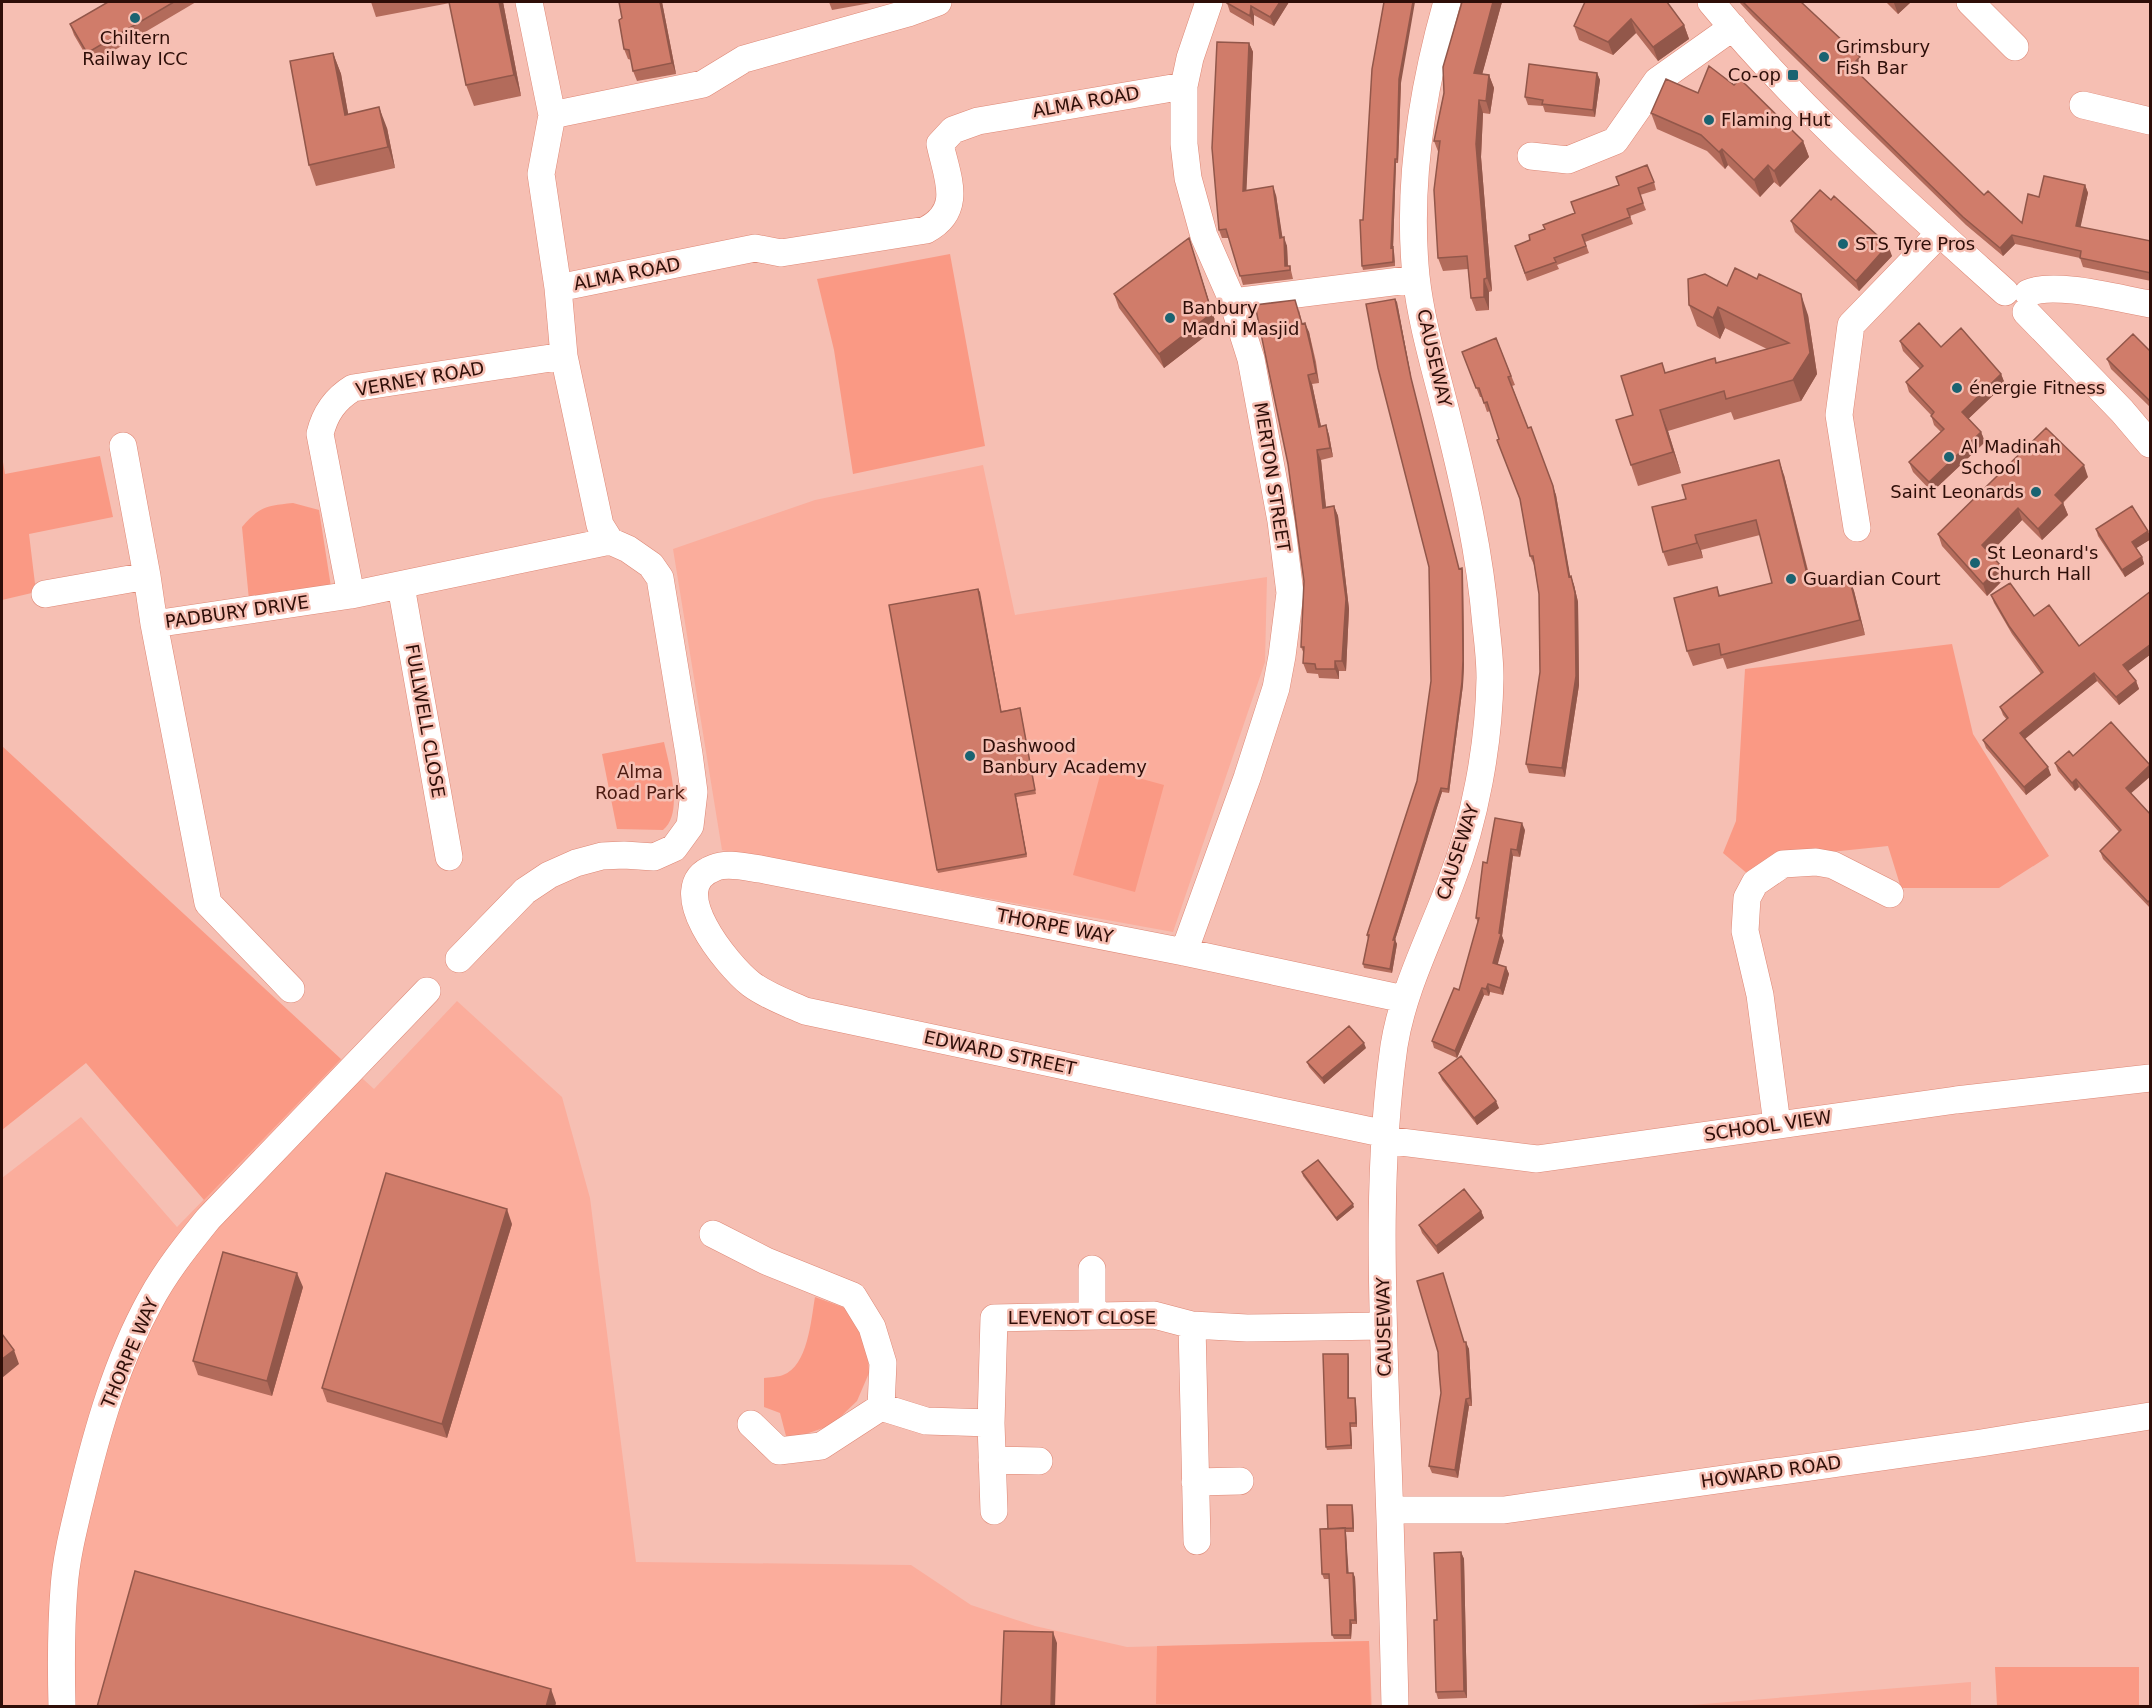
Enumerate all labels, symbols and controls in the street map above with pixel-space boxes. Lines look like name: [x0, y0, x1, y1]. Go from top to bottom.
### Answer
marker: Chiltern Railway ICC: [128, 11, 142, 25]
place label: Chiltern Railway ICC: [82, 27, 188, 69]
place label: Grimsbury Fish Bar: [1836, 36, 1930, 78]
marker: Grimsbury Fish Bar: [1817, 50, 1831, 64]
place label: Co-op: [1728, 64, 1781, 85]
marker: Co-op: [1786, 68, 1800, 82]
street label: ALMA ROAD: [1031, 82, 1141, 121]
place label: Flaming Hut: [1721, 109, 1830, 130]
marker: Flaming Hut: [1702, 113, 1716, 127]
place label: STS Tyre Pros: [1855, 233, 1975, 254]
marker: STS Tyre Pros: [1836, 237, 1850, 251]
street label: ALMA ROAD: [572, 253, 682, 294]
place label: Banbury Madni Masjid: [1182, 297, 1299, 339]
street label: CAUSEWAY: [1413, 307, 1456, 410]
marker: Banbury Madni Masjid: [1163, 311, 1177, 325]
street label: VERNEY ROAD: [354, 357, 486, 400]
place label: énergie Fitness: [1969, 377, 2105, 398]
marker: énergie Fitness: [1950, 381, 1964, 395]
street label: MERTON STREET: [1250, 401, 1295, 554]
place label: Al Madinah School: [1961, 436, 2061, 478]
marker: Al Madinah School: [1942, 450, 1956, 464]
place label: Saint Leonards: [1890, 481, 2024, 502]
marker: Saint Leonards: [2029, 485, 2043, 499]
place label: St Leonard's Church Hall: [1987, 542, 2098, 584]
marker: St Leonard's Church Hall: [1968, 556, 1982, 570]
place label: Guardian Court: [1803, 568, 1941, 589]
marker: Guardian Court: [1784, 572, 1798, 586]
street label: PADBURY DRIVE: [164, 591, 310, 632]
street label: FULLWELL CLOSE: [402, 642, 449, 799]
place label: Dashwood Banbury Academy: [982, 735, 1147, 777]
marker: Dashwood Banbury Academy: [963, 749, 977, 763]
park label: Alma Road Park: [595, 761, 685, 803]
street label: CAUSEWAY: [1432, 800, 1483, 902]
street label: THORPE WAY: [994, 904, 1116, 947]
street label: EDWARD STREET: [922, 1026, 1079, 1079]
street label: SCHOOL VIEW: [1703, 1106, 1833, 1145]
street label: CAUSEWAY: [1372, 1276, 1395, 1377]
street label: THORPE WAY: [96, 1294, 163, 1412]
street label: LEVENOT CLOSE: [1008, 1307, 1156, 1328]
street label: HOWARD ROAD: [1699, 1451, 1842, 1492]

